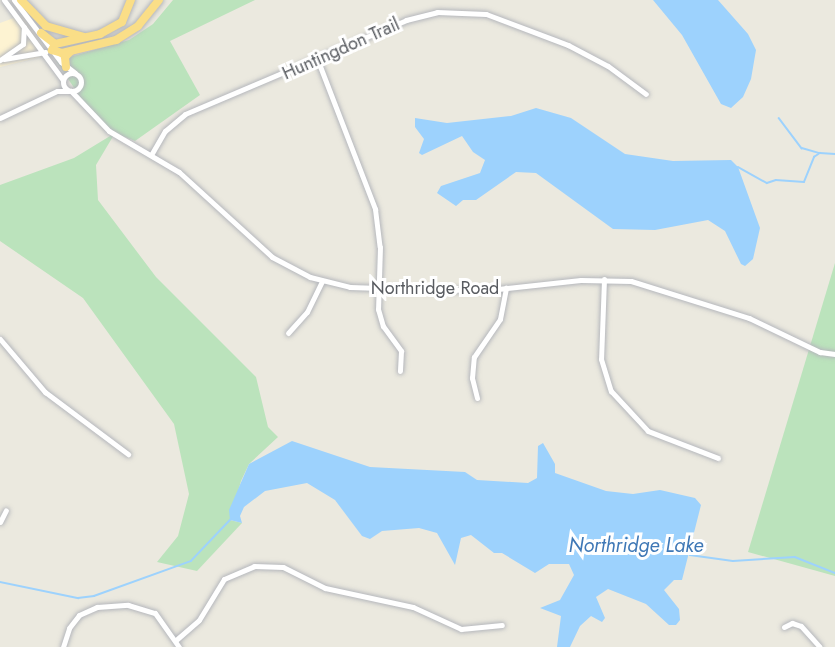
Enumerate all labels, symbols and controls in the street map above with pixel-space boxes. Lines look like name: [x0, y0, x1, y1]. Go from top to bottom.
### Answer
street label: Huntingdon Trail: [279, 14, 403, 84]
street label: Northridge Road: [371, 277, 499, 299]
water label: Northridge Lake: [568, 533, 704, 557]

